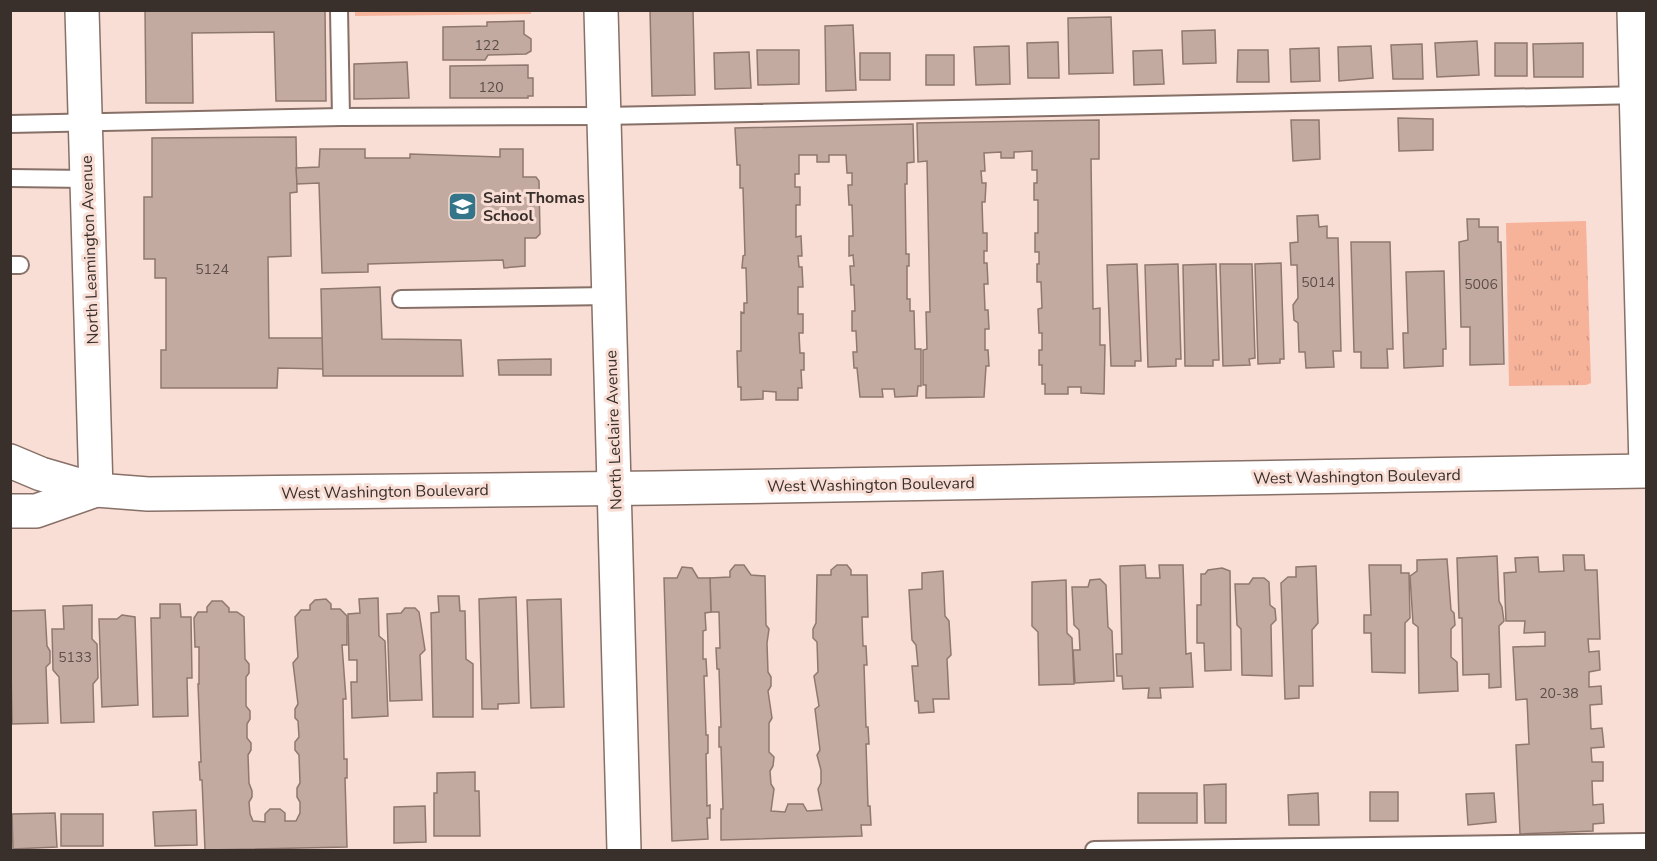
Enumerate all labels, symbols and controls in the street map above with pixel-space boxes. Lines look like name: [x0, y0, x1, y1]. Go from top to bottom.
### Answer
house number: 122: [474, 36, 500, 55]
house number: 120: [478, 78, 504, 97]
street label: North Leamington Avenue: [76, 155, 104, 345]
place label: Saint Thomas School: [483, 187, 585, 227]
school or university icon: Saint Thomas School: [446, 190, 478, 222]
house number: 5124: [195, 260, 229, 279]
house number: 5014: [1301, 273, 1335, 292]
house number: 5006: [1464, 275, 1498, 294]
street label: North Leclaire Avenue: [600, 350, 628, 510]
street label: West Washington Boulevard: [1253, 464, 1461, 490]
street label: West Washington Boulevard: [767, 472, 975, 498]
street label: West Washington Boulevard: [281, 479, 489, 505]
house number: 5133: [58, 648, 92, 667]
house number: 20-38: [1539, 684, 1579, 703]

